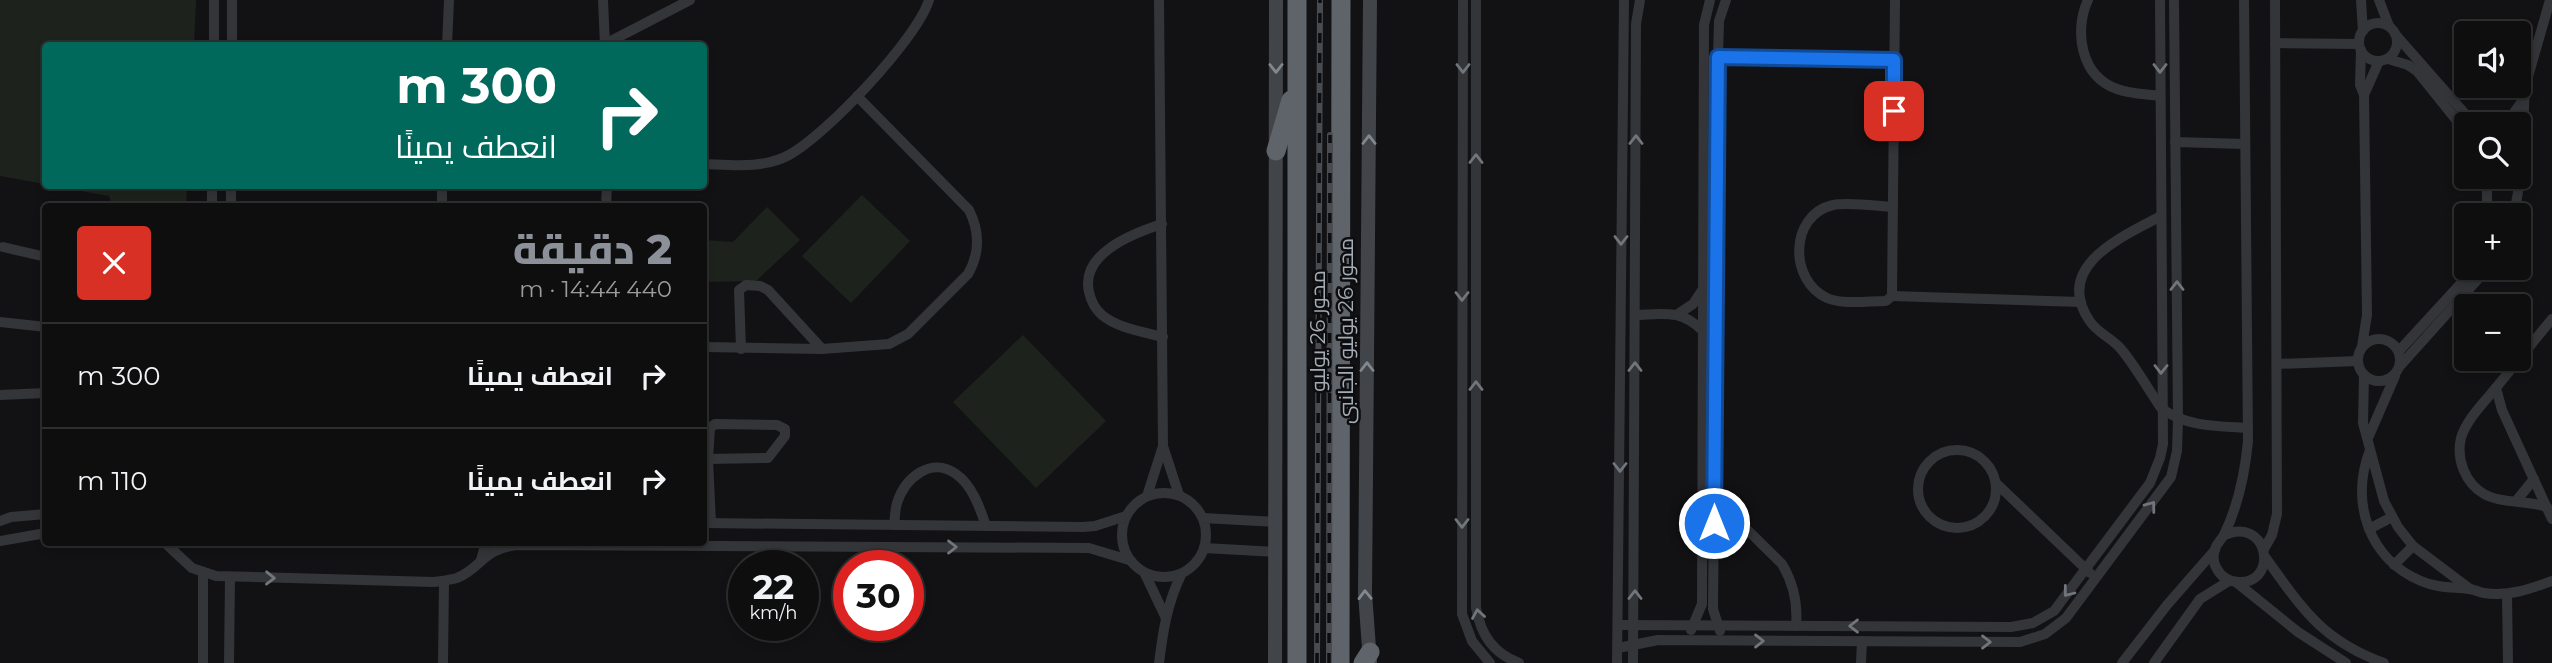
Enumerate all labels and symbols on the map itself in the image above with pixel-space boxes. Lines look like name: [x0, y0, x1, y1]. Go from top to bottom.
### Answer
one-way arrow: [1268, 63, 1284, 74]
one-way arrow: [1455, 63, 1471, 74]
one-way arrow: [2152, 63, 2168, 74]
pin: [1864, 81, 1924, 141]
one-way arrow: [1361, 134, 1377, 145]
one-way arrow: [1628, 134, 1644, 145]
one-way arrow: [1468, 153, 1484, 164]
one-way arrow: [1613, 235, 1629, 245]
street label: محور 26 يوليو الجانبى: [1333, 238, 1359, 424]
street label: محور 26 يوليو: [1305, 270, 1330, 392]
one-way arrow: [2169, 280, 2185, 290]
one-way arrow: [1454, 291, 1470, 301]
one-way arrow: [1359, 362, 1375, 372]
one-way arrow: [1627, 362, 1643, 372]
one-way arrow: [2153, 364, 2169, 375]
one-way arrow: [1468, 381, 1484, 391]
one-way arrow: [1612, 462, 1627, 473]
position arrow: [1677, 486, 1751, 560]
one-way arrow: [2143, 501, 2156, 514]
one-way arrow: [1454, 518, 1470, 529]
one-way arrow: [947, 539, 958, 555]
speed limit sign: 30: [833, 550, 924, 641]
one-way arrow: [264, 571, 275, 586]
one-way arrow: [2064, 584, 2077, 596]
one-way arrow: [1358, 589, 1373, 600]
one-way arrow: [1627, 589, 1643, 600]
one-way arrow: [1471, 608, 1486, 620]
one-way arrow: [1848, 618, 1859, 634]
one-way arrow: [1754, 633, 1764, 649]
one-way arrow: [1981, 634, 1992, 650]

